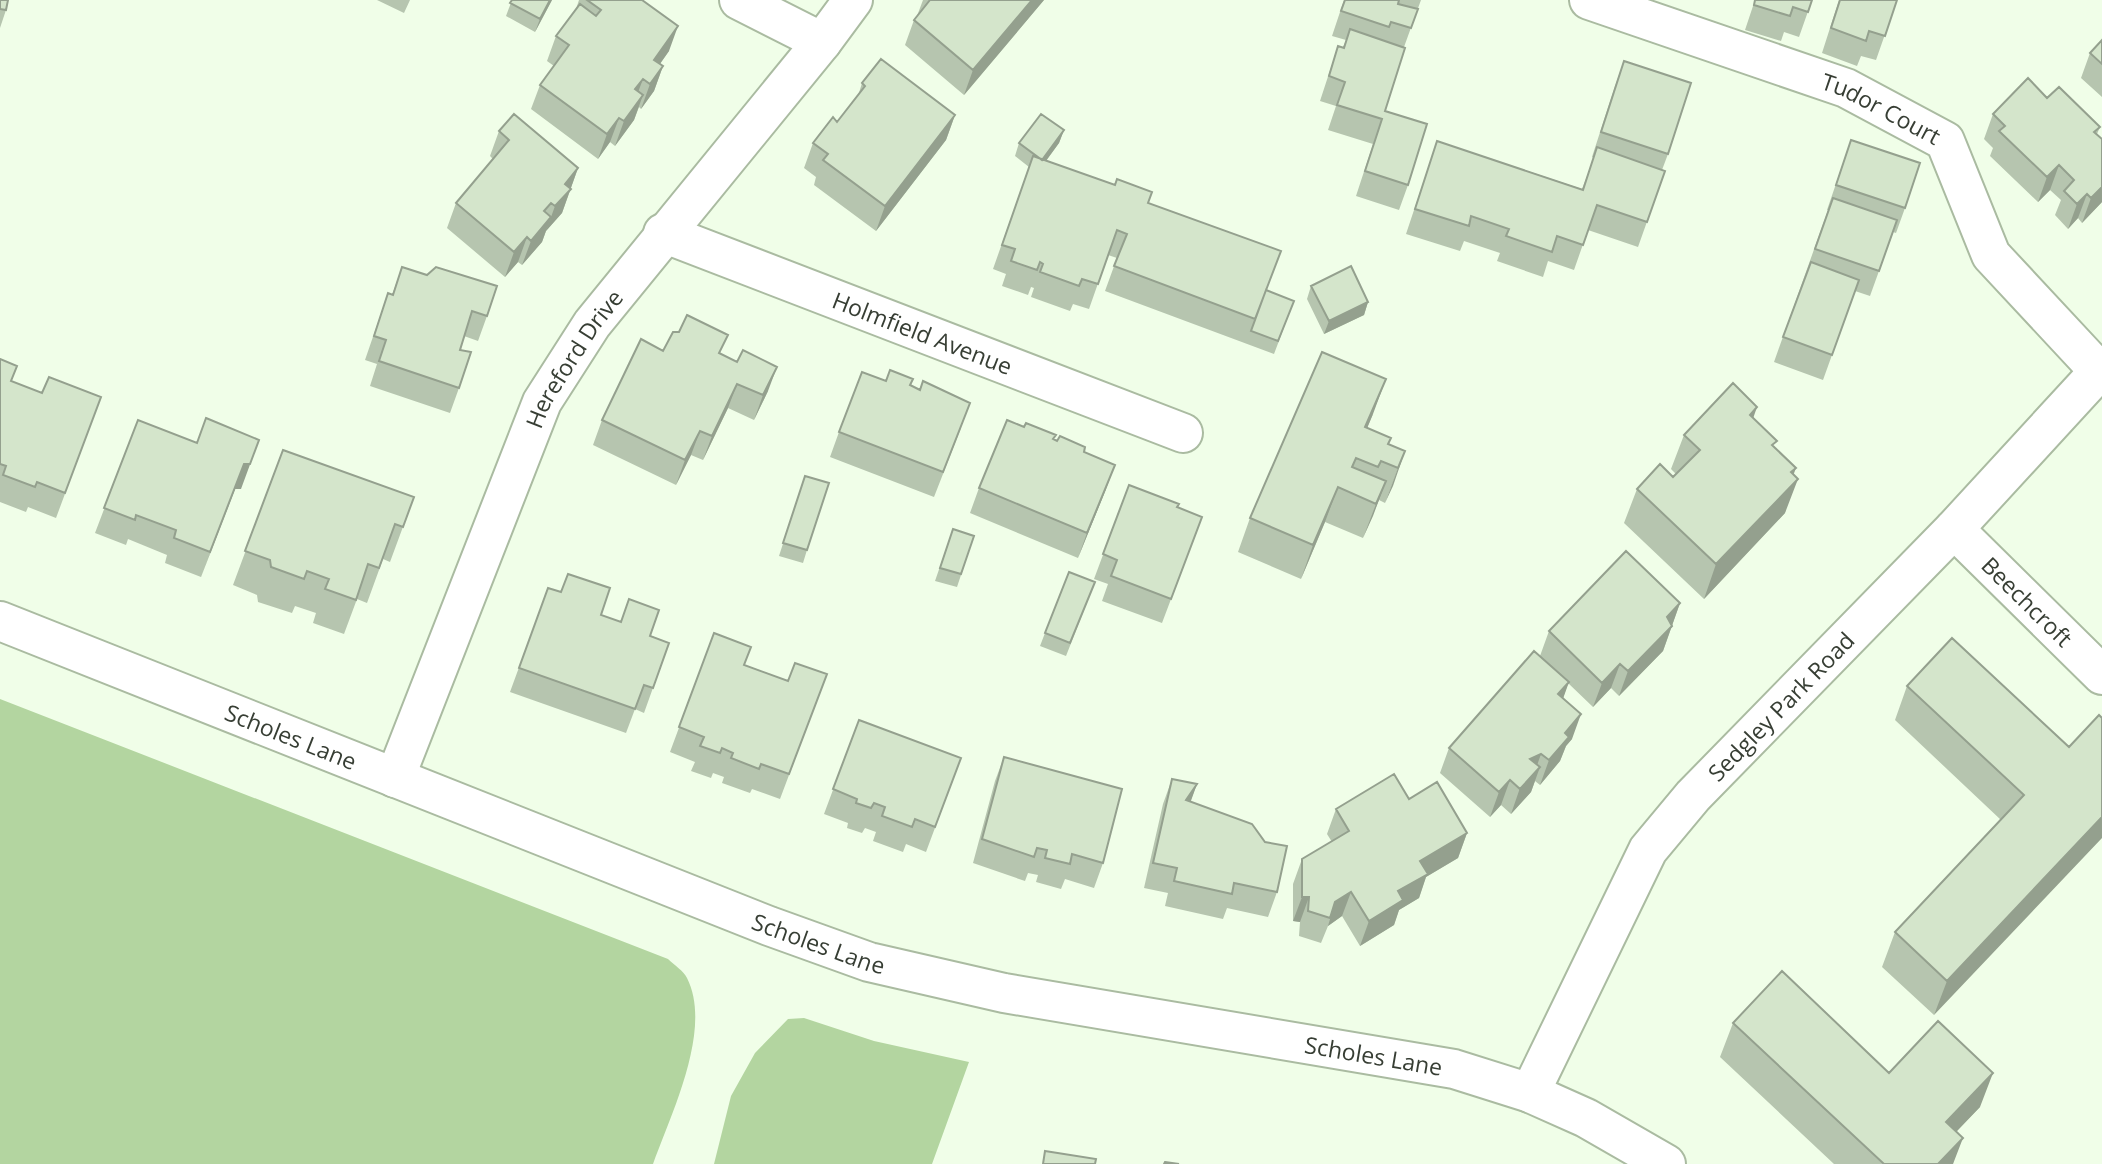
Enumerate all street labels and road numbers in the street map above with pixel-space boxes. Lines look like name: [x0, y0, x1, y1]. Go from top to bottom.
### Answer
street label: Tudor Court: [1817, 65, 1946, 152]
street label: Hereford Drive: [517, 283, 630, 433]
street label: Holmfield Avenue: [828, 284, 1017, 382]
street label: Beechcroft: [1975, 549, 2080, 653]
street label: Sedgley Park Road: [1700, 624, 1861, 788]
street label: Scholes Lane: [220, 696, 362, 777]
street label: Scholes Lane: [747, 905, 888, 981]
street label: Scholes Lane: [1302, 1028, 1445, 1083]

